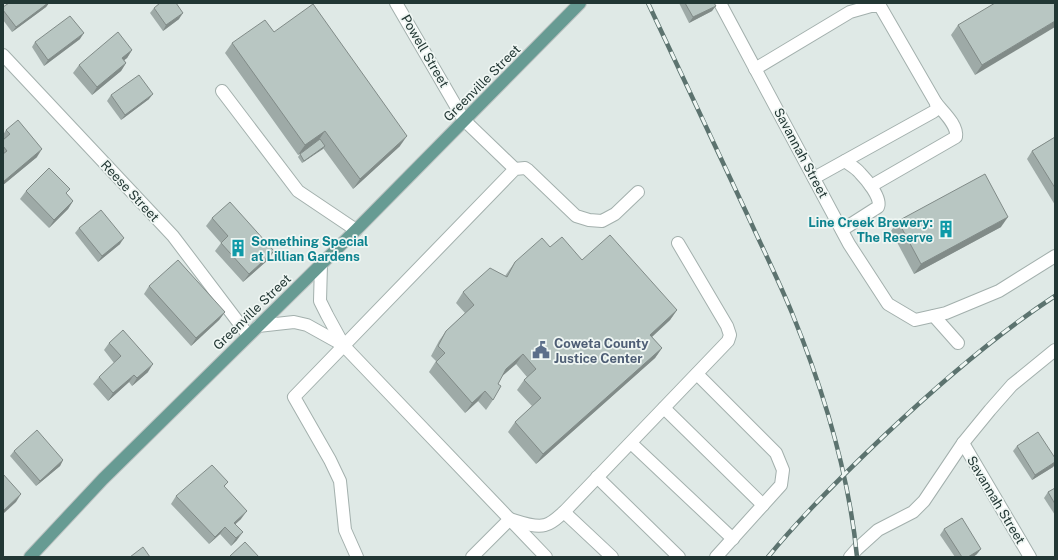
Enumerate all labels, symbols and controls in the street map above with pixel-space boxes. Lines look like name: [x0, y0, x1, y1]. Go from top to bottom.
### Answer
street label: Powell Street: [398, 12, 452, 90]
street label: Greenville Street: [441, 42, 523, 124]
street label: Savannah Street: [771, 105, 831, 201]
street label: Reese Street: [98, 157, 162, 225]
place label: Line Creek Brewery: The Reserve: [808, 215, 933, 245]
building icon: Line Creek Brewery: The Reserve: [936, 219, 956, 239]
place label: Something Special at Lillian Gardens: [251, 234, 368, 264]
building icon: Something Special at Lillian Gardens: [228, 238, 248, 258]
street label: Greenville Street: [210, 271, 294, 353]
place label: Coweta County Justice Center: [554, 336, 649, 366]
public building icon: Coweta County Justice Center: [531, 340, 551, 360]
street label: Savannah Street: [964, 453, 1028, 547]

